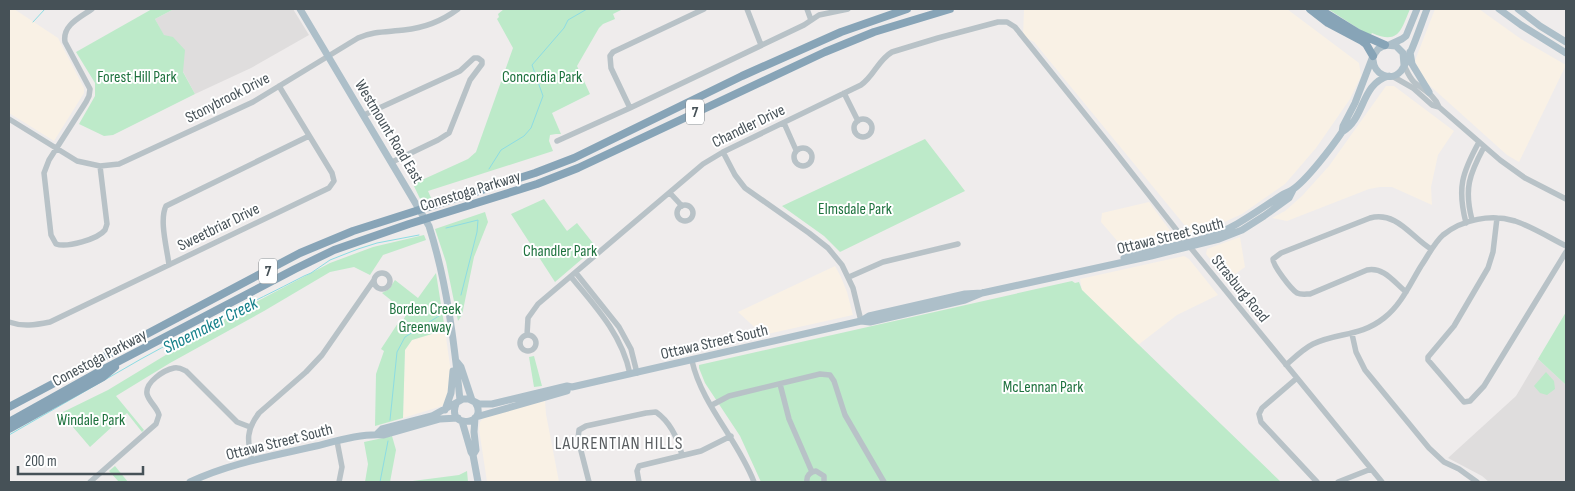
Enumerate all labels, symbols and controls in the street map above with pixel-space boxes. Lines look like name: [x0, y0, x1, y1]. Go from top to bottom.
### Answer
park label: Forest Hill Park: [97, 68, 177, 87]
park label: Concordia Park: [502, 68, 582, 87]
street label: Stonybrook Drive: [182, 69, 273, 128]
street label: Westmount Road East: [350, 77, 427, 187]
road number: 7: [686, 100, 704, 124]
street label: Chandler Drive: [709, 101, 788, 152]
street label: Conestoga Parkway: [418, 167, 523, 216]
street label: Sweetbriar Drive: [175, 199, 263, 255]
park label: Elmsdale Park: [818, 200, 892, 219]
street label: Ottawa Street South: [1115, 214, 1226, 259]
park label: Chandler Park: [523, 242, 597, 261]
street label: Strasburg Road: [1207, 251, 1273, 326]
road number: 7: [259, 258, 277, 284]
water label: Shoemaker Creek: [159, 292, 262, 358]
park label: Borden Creek Greenway: [389, 300, 461, 337]
street label: Ottawa Street South: [659, 321, 770, 364]
street label: Conestoga Parkway: [49, 326, 150, 391]
park label: McLennan Park: [1003, 378, 1083, 397]
park label: Windale Park: [57, 411, 125, 430]
street label: Ottawa Street South: [224, 420, 335, 465]
district label: LAURENTIAN HILLS: [555, 433, 683, 454]
scale bar: [18, 444, 142, 476]
text: 200 m: [25, 452, 57, 471]

